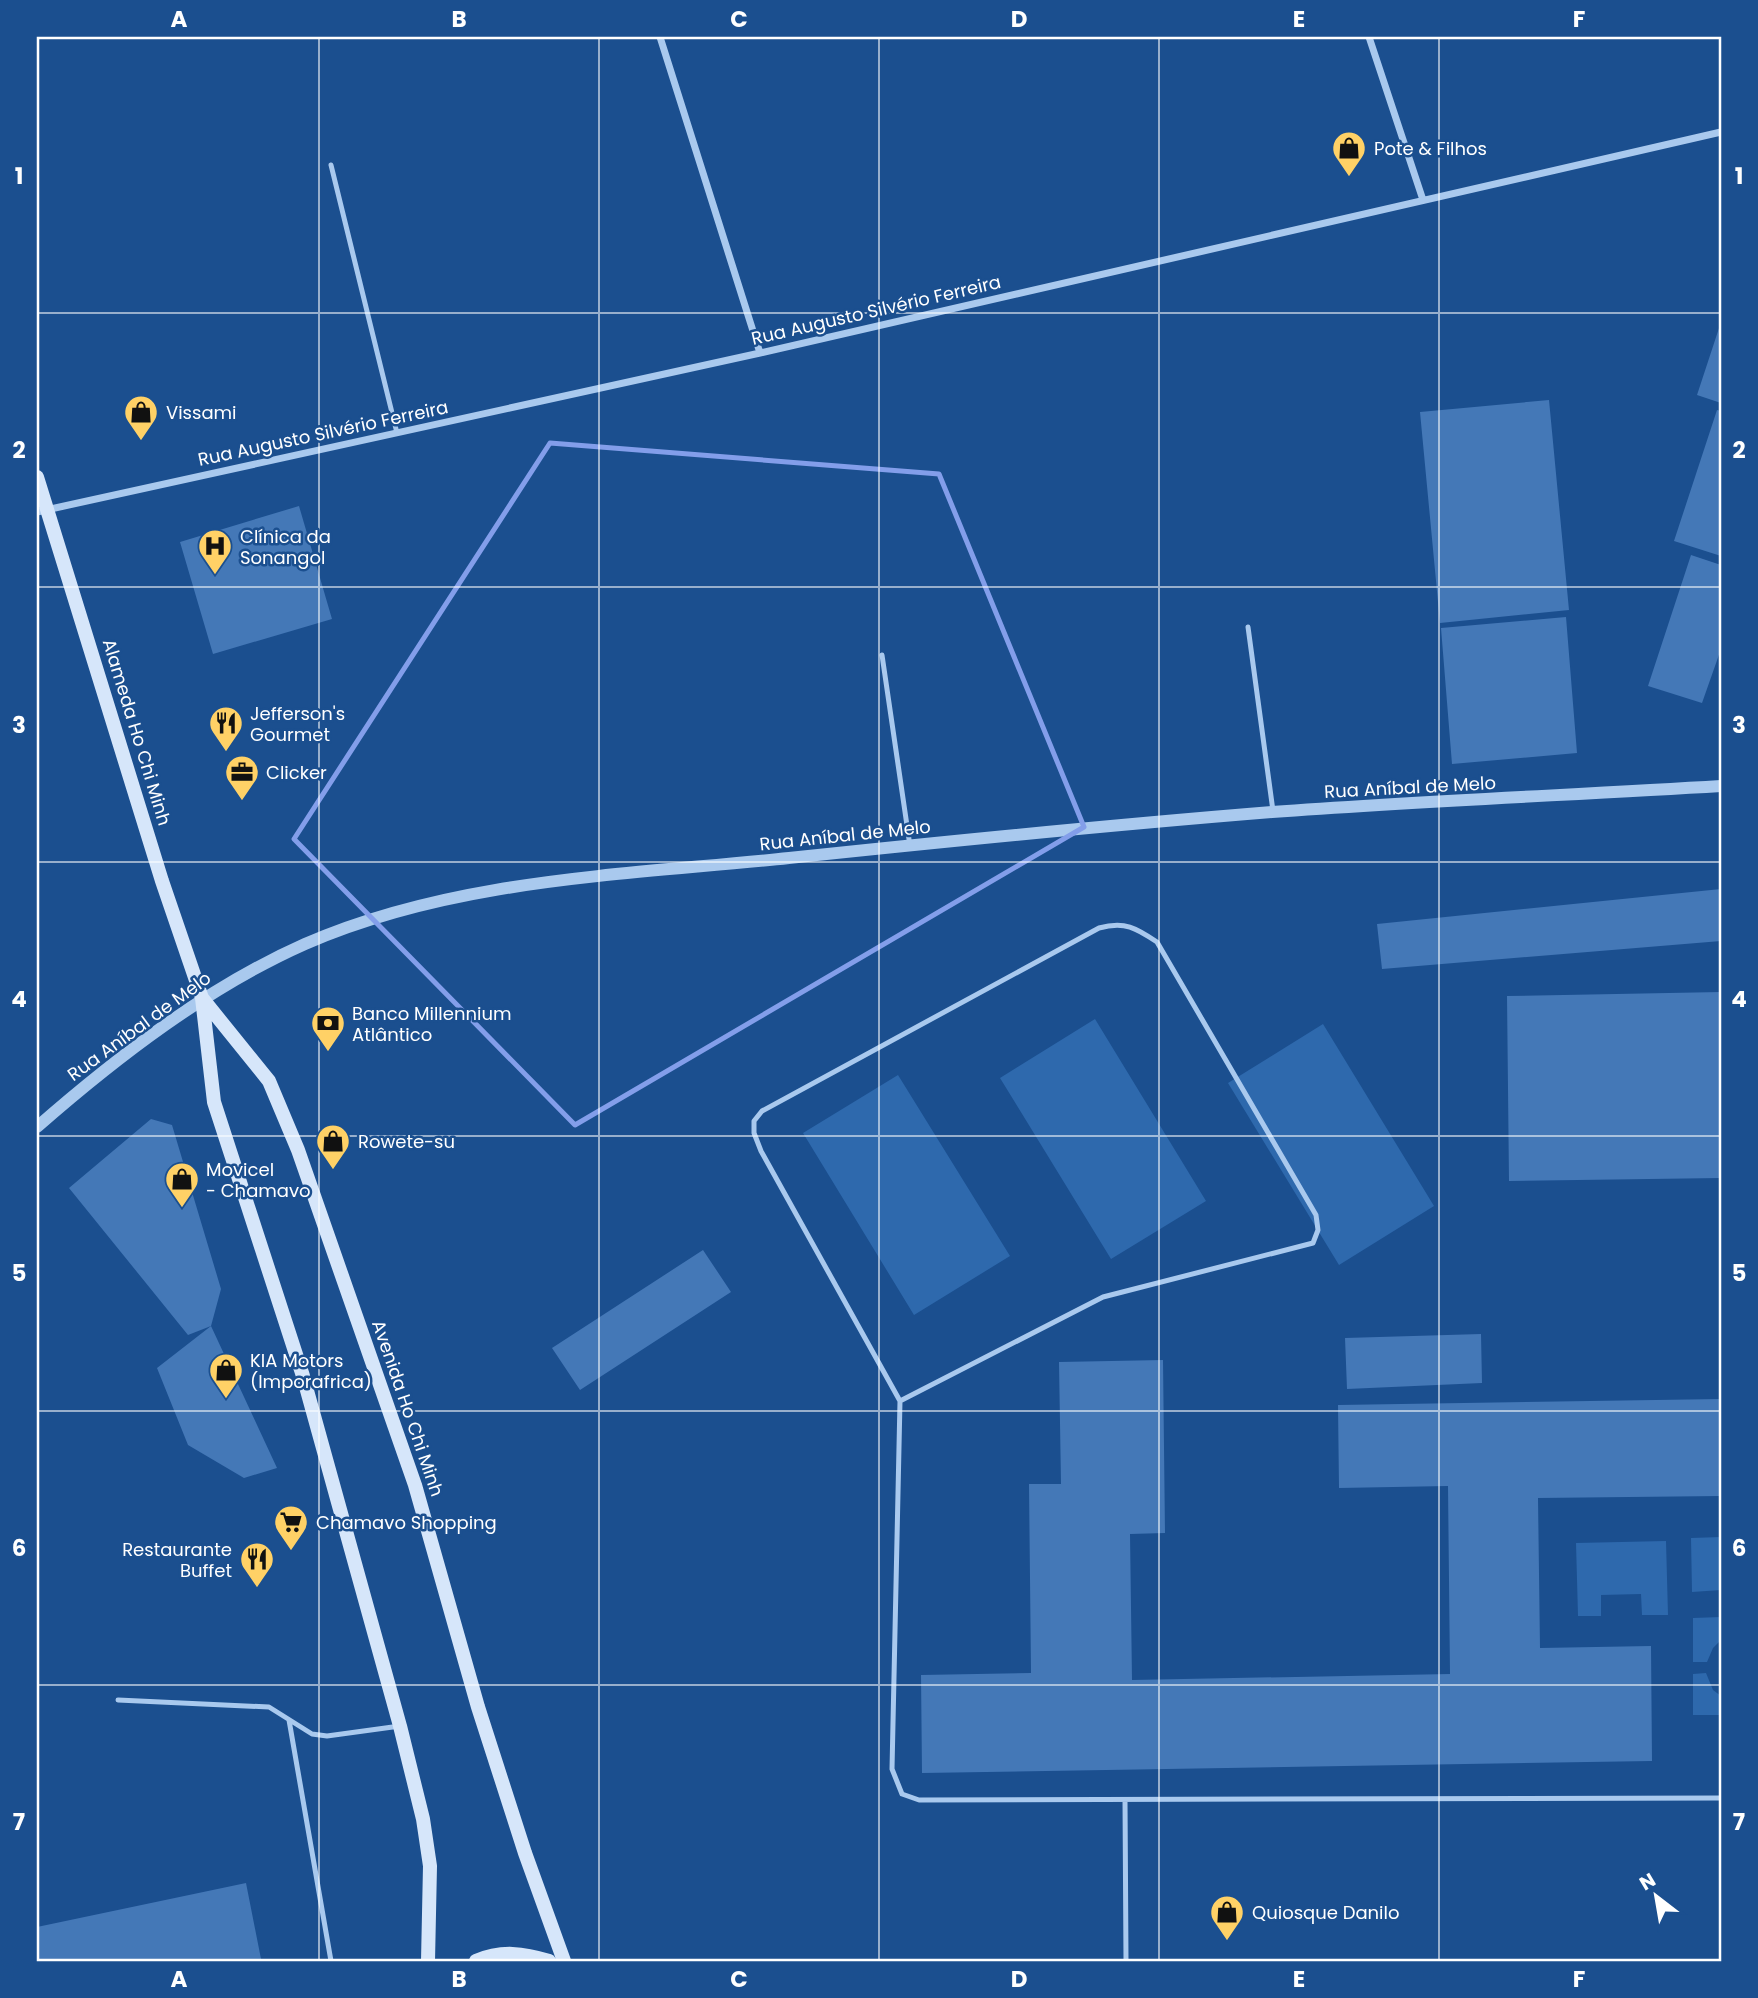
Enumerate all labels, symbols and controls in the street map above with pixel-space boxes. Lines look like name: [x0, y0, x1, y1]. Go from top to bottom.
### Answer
text: A: [171, 3, 188, 35]
text: B: [451, 3, 467, 35]
text: C: [730, 3, 748, 35]
text: D: [1011, 3, 1027, 35]
text: E: [1293, 3, 1305, 35]
text: F: [1573, 3, 1585, 35]
shop icon: Pote & Filhos: [1330, 129, 1368, 178]
place label: Pote & Filhos: [1374, 136, 1487, 161]
text: 1: [15, 160, 23, 192]
text: 1: [1735, 160, 1743, 192]
street label: Rua Augusto Silvério Ferreira: [749, 269, 1003, 351]
shop icon: Vissami: [122, 393, 160, 442]
street label: Rua Augusto Silvério Ferreira: [196, 394, 450, 472]
place label: Vissami: [166, 400, 237, 425]
text: 2: [12, 434, 26, 466]
text: 2: [1732, 434, 1746, 466]
place label: Clínica da Sonangol: [240, 524, 331, 570]
hospital icon: Clínica da Sonangol: [196, 527, 234, 576]
street label: Alameda Ho Chi Minh: [97, 636, 177, 828]
place label: Jefferson's Gourmet: [250, 701, 345, 747]
restaurant icon: Jefferson's Gourmet: [207, 704, 245, 753]
text: 3: [12, 709, 26, 741]
text: 3: [1732, 709, 1746, 741]
office icon: Clicker: [223, 753, 261, 802]
place label: Clicker: [266, 760, 327, 785]
street label: Rua Aníbal de Melo: [1324, 770, 1496, 804]
street label: Rua Aníbal de Melo: [758, 814, 932, 856]
street label: Rua Aníbal de Melo: [62, 965, 216, 1087]
text: 4: [11, 983, 27, 1015]
text: 4: [1731, 983, 1747, 1015]
place label: Banco Millennium Atlântico: [352, 1001, 511, 1047]
bank icon: Banco Millennium Atlântico: [309, 1004, 347, 1053]
shop icon: Rowete-su: [314, 1122, 352, 1171]
place label: Rowete-su: [358, 1129, 455, 1154]
place label: Movicel - Chamavo: [206, 1157, 311, 1203]
shop icon: Movicel - Chamavo: [163, 1160, 201, 1209]
text: 5: [12, 1257, 26, 1289]
text: 5: [1732, 1257, 1746, 1289]
street label: Avenida Ho Chi Minh: [366, 1317, 450, 1499]
place label: KIA Motors (Imporafrica): [250, 1348, 372, 1394]
shop icon: KIA Motors (Imporafrica): [207, 1351, 245, 1400]
supermarket icon: Chamavo Shopping: [272, 1503, 310, 1552]
place label: Chamavo Shopping: [316, 1510, 497, 1535]
text: 6: [12, 1532, 26, 1564]
text: 6: [1732, 1532, 1746, 1564]
place label: Restaurante Buffet: [122, 1537, 232, 1583]
restaurant icon: Restaurante Buffet: [238, 1540, 276, 1589]
text: 7: [13, 1806, 25, 1838]
text: 7: [1733, 1806, 1745, 1838]
north arrow: [1622, 1862, 1692, 1932]
text: N: [1634, 1867, 1661, 1897]
shop icon: Quiosque Danilo: [1208, 1893, 1246, 1942]
place label: Quiosque Danilo: [1252, 1900, 1400, 1925]
text: A: [171, 1963, 188, 1995]
text: B: [451, 1963, 467, 1995]
text: C: [730, 1963, 748, 1995]
text: D: [1011, 1963, 1027, 1995]
text: E: [1293, 1963, 1305, 1995]
text: F: [1573, 1963, 1585, 1995]

